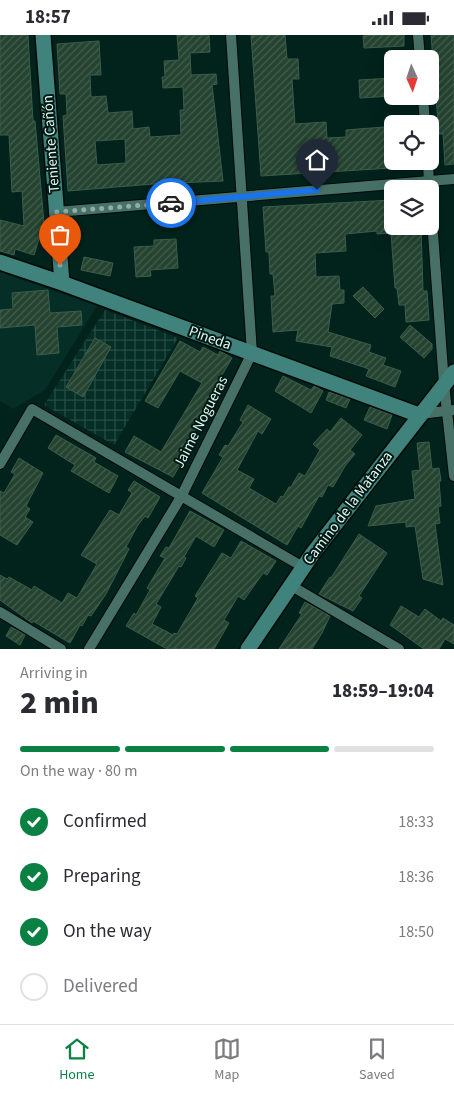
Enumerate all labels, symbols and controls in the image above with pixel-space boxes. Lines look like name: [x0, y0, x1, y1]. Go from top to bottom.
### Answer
text: 18:57: [25, 4, 71, 31]
north arrow: [384, 50, 439, 105]
map controls: [384, 50, 439, 235]
street label: Teniente Cañón: [37, 94, 65, 194]
button: locate: [384, 115, 439, 170]
pin: [296, 139, 338, 190]
icon: home: [303, 146, 331, 174]
courier: [146, 178, 196, 228]
button: layers: [384, 180, 439, 235]
icon: car: [157, 189, 185, 217]
pin: [39, 214, 81, 265]
icon: bag: [46, 221, 74, 249]
street label: Pineda: [186, 321, 234, 355]
street label: Jaime Nogueras: [169, 372, 233, 472]
street label: Camino de la Matanza: [298, 447, 398, 569]
text: Arriving in: [20, 662, 88, 684]
text: 18:59–19:04: [332, 678, 434, 705]
text: 2 min: [20, 680, 99, 726]
text: On the way · 80 m: [20, 760, 137, 782]
icon: check: [20, 808, 48, 836]
text: Confirmed: [63, 808, 147, 835]
text: 18:33: [398, 811, 434, 833]
icon: check: [20, 863, 48, 891]
text: Preparing: [63, 863, 141, 890]
text: 18:36: [398, 866, 434, 888]
icon: check: [20, 918, 48, 946]
text: On the way: [63, 918, 152, 945]
text: 18:50: [398, 921, 434, 943]
text: Delivered: [63, 973, 138, 1000]
tab: Home: [59, 1035, 94, 1085]
tab: Map: [213, 1035, 241, 1085]
tab: Saved: [359, 1035, 395, 1085]

